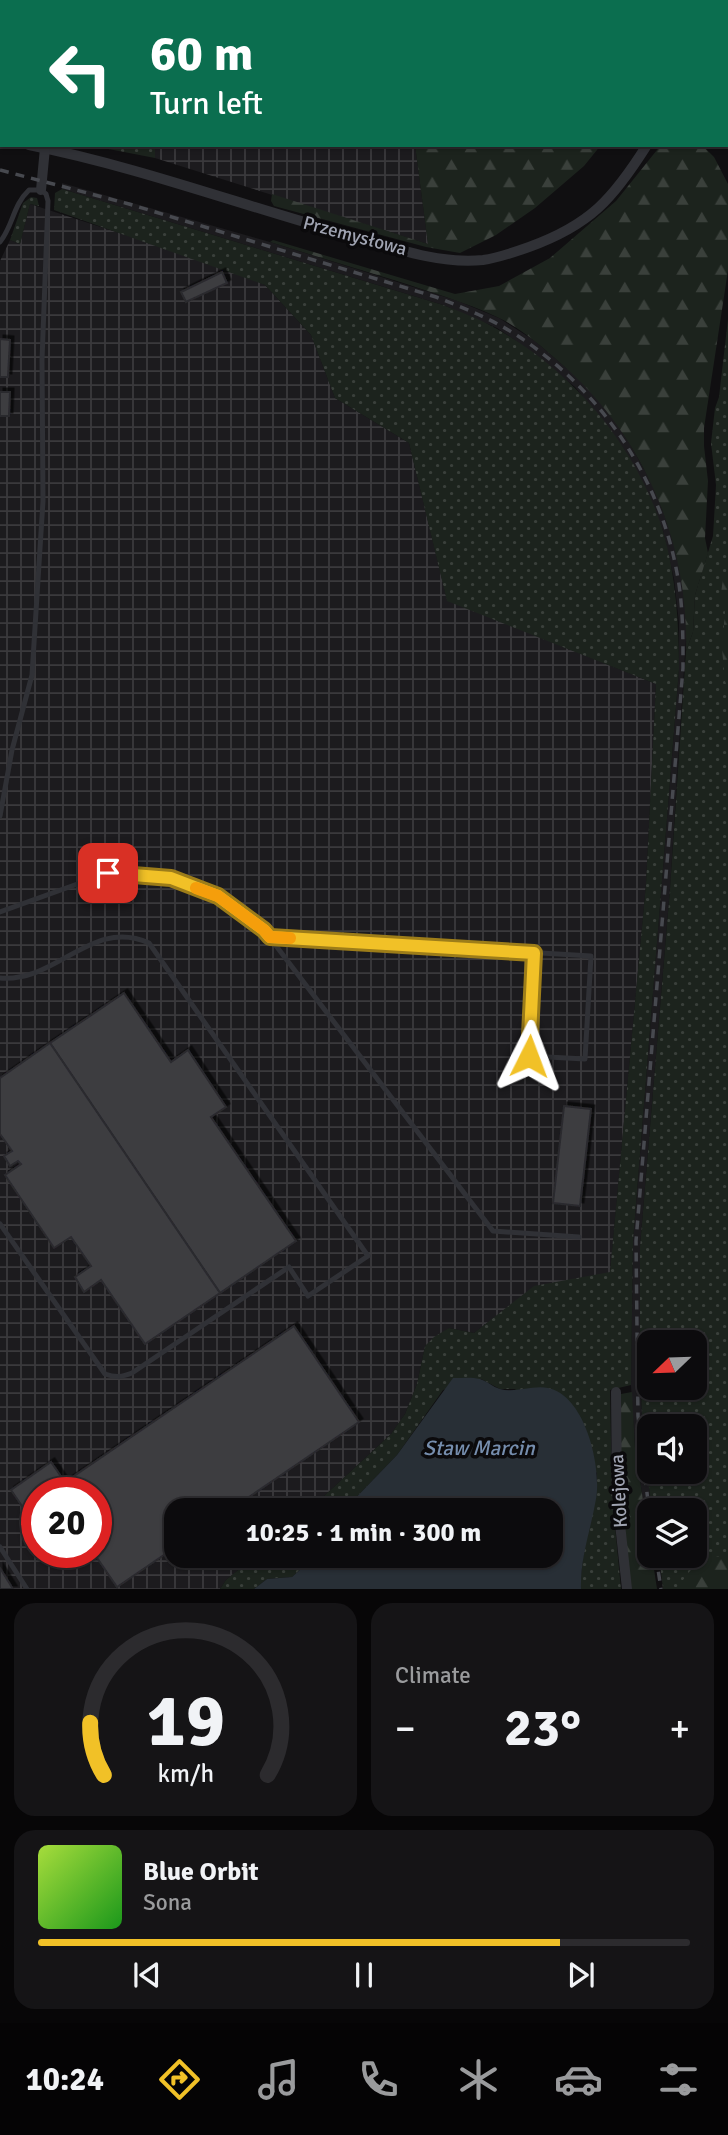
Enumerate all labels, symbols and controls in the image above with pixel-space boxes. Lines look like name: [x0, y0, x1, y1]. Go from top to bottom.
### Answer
text: 60 m: [150, 24, 253, 84]
icon: left: [35, 28, 126, 119]
text: Turn left: [150, 84, 263, 123]
street label: Przemysłowa: [300, 211, 410, 261]
pin: [78, 843, 138, 903]
icon: arrive: [89, 854, 127, 892]
position arrow: [492, 1019, 566, 1093]
north arrow: [637, 1330, 707, 1400]
map controls: [637, 1330, 707, 1568]
button: sound: [637, 1414, 707, 1484]
water label: Staw Marcin: [423, 1435, 535, 1461]
street label: Kolejowa: [605, 1453, 633, 1529]
speed limit sign: 20: [21, 1477, 112, 1568]
button: layers: [637, 1498, 707, 1568]
text: 10:25 · 1 min · 300 m: [246, 1517, 481, 1549]
text: Climate: [395, 1661, 471, 1690]
text: 19: [146, 1678, 225, 1767]
text: 23°: [504, 1696, 581, 1760]
text: −: [395, 1705, 416, 1752]
text: +: [669, 1705, 690, 1752]
text: km/h: [157, 1758, 214, 1789]
text: Blue Orbit: [143, 1856, 259, 1888]
text: Sona: [143, 1888, 192, 1917]
icon: previous: [128, 1956, 166, 1994]
icon: pause: [345, 1956, 383, 1994]
icon: next: [562, 1956, 600, 1994]
icon: directions: [155, 2055, 204, 2104]
icon: music: [254, 2055, 303, 2104]
icon: phone: [354, 2055, 403, 2104]
icon: climate: [454, 2055, 503, 2104]
icon: car: [554, 2055, 603, 2104]
icon: filters: [654, 2055, 703, 2104]
text: 10:24: [25, 2060, 104, 2099]

